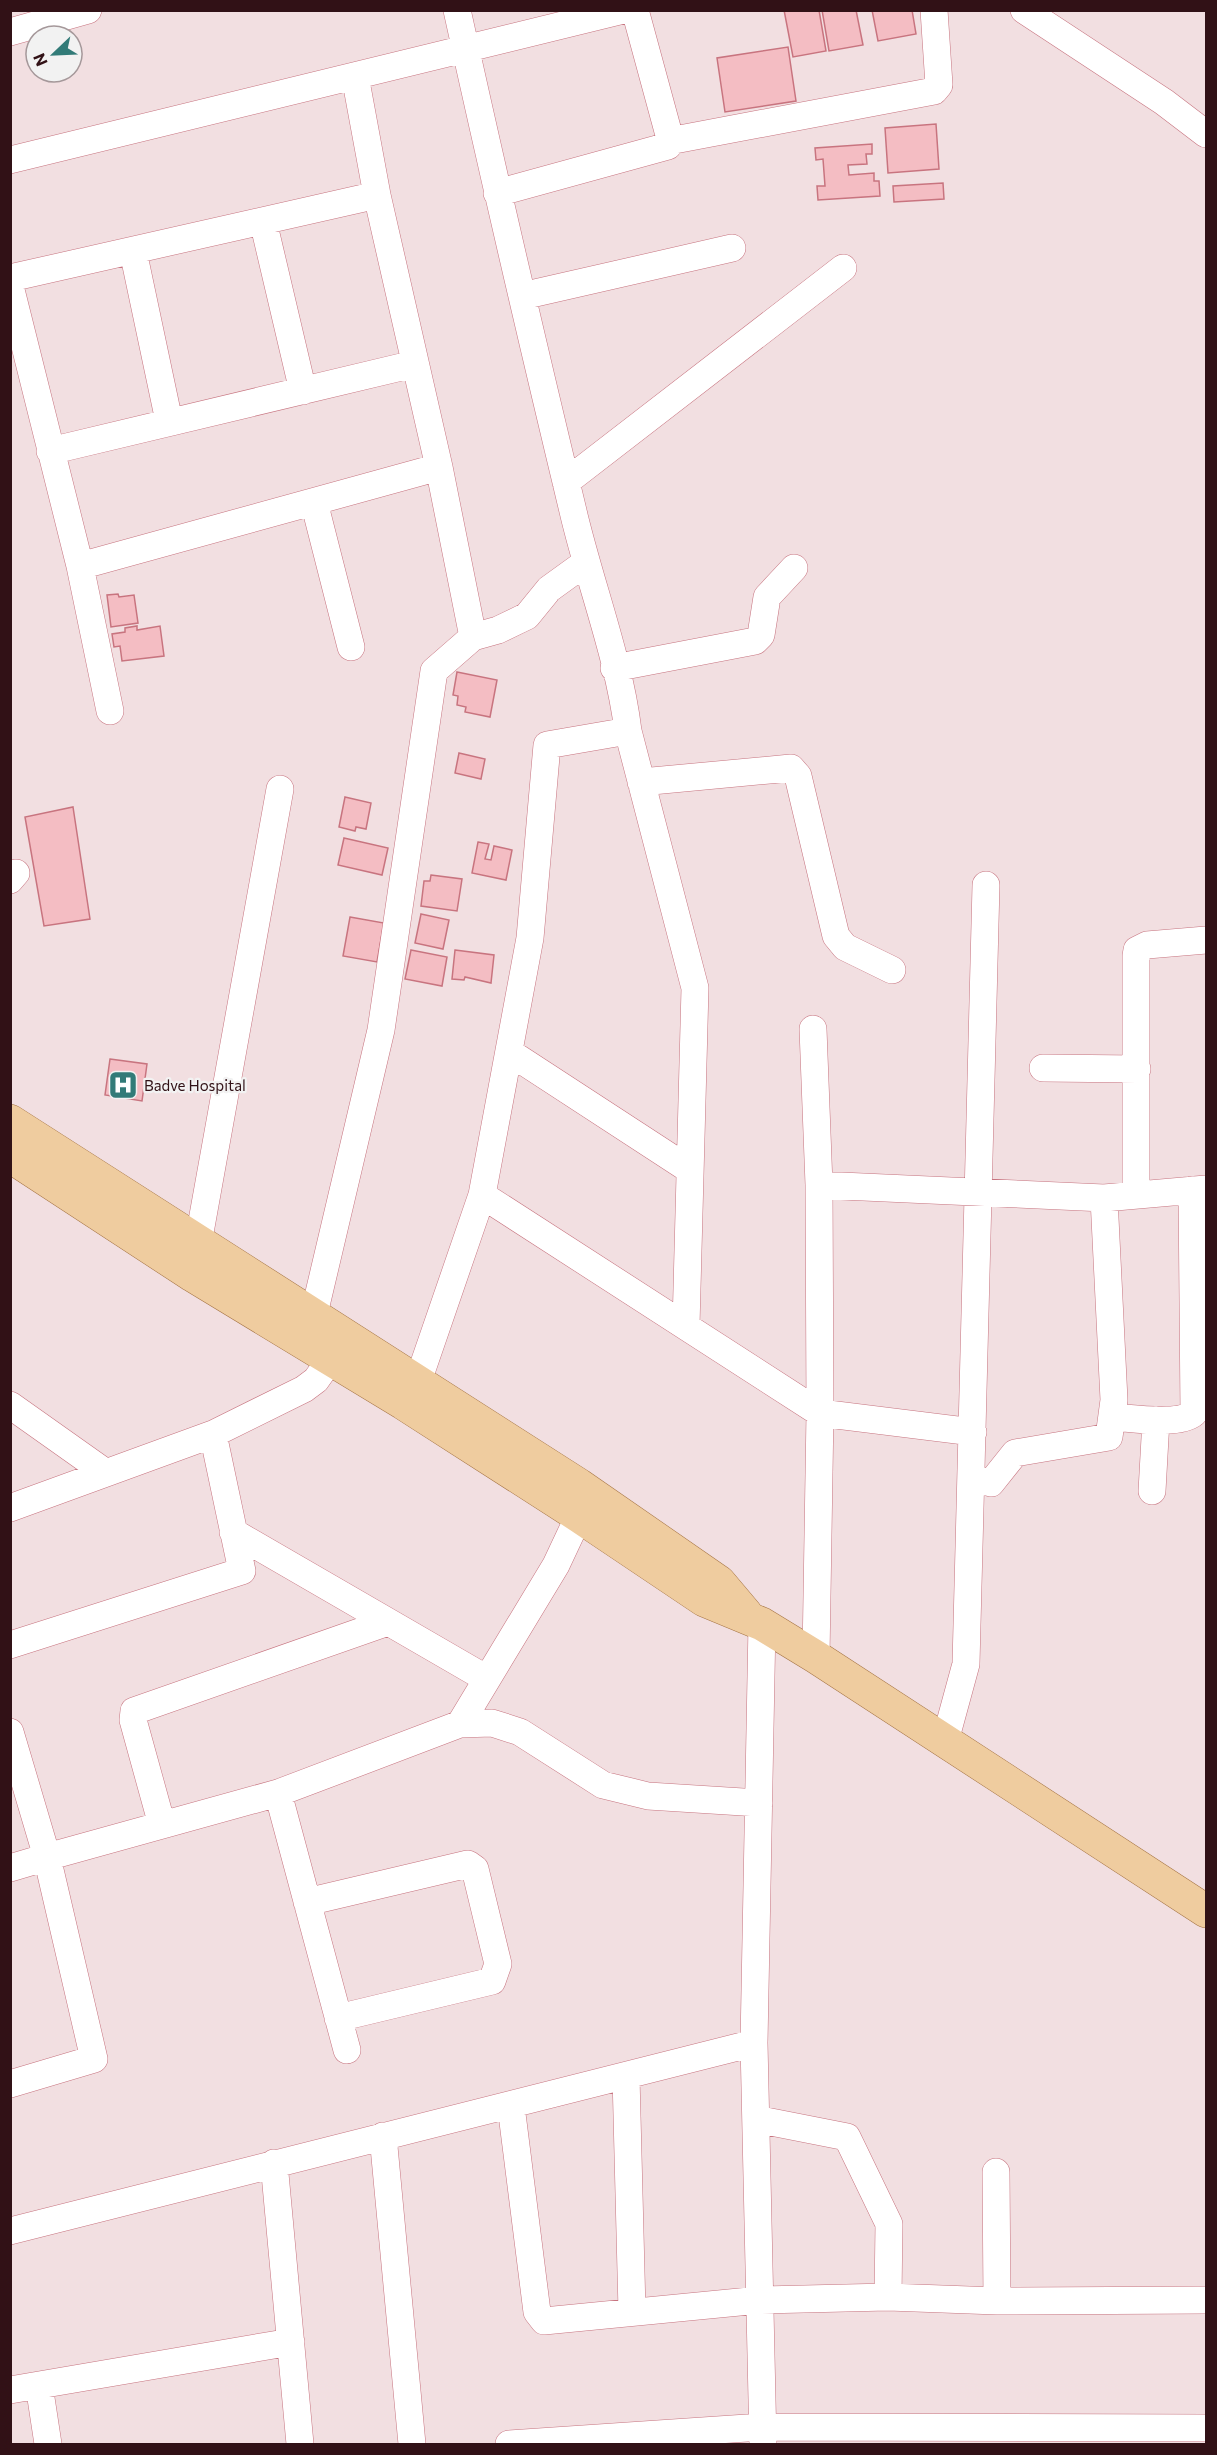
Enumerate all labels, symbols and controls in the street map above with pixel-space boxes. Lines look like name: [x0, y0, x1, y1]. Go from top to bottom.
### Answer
north arrow: [24, 24, 84, 84]
text: N: [29, 51, 51, 69]
hospital icon: Badve Hospital: [107, 1069, 139, 1101]
place label: Badve Hospital: [144, 1076, 246, 1094]

